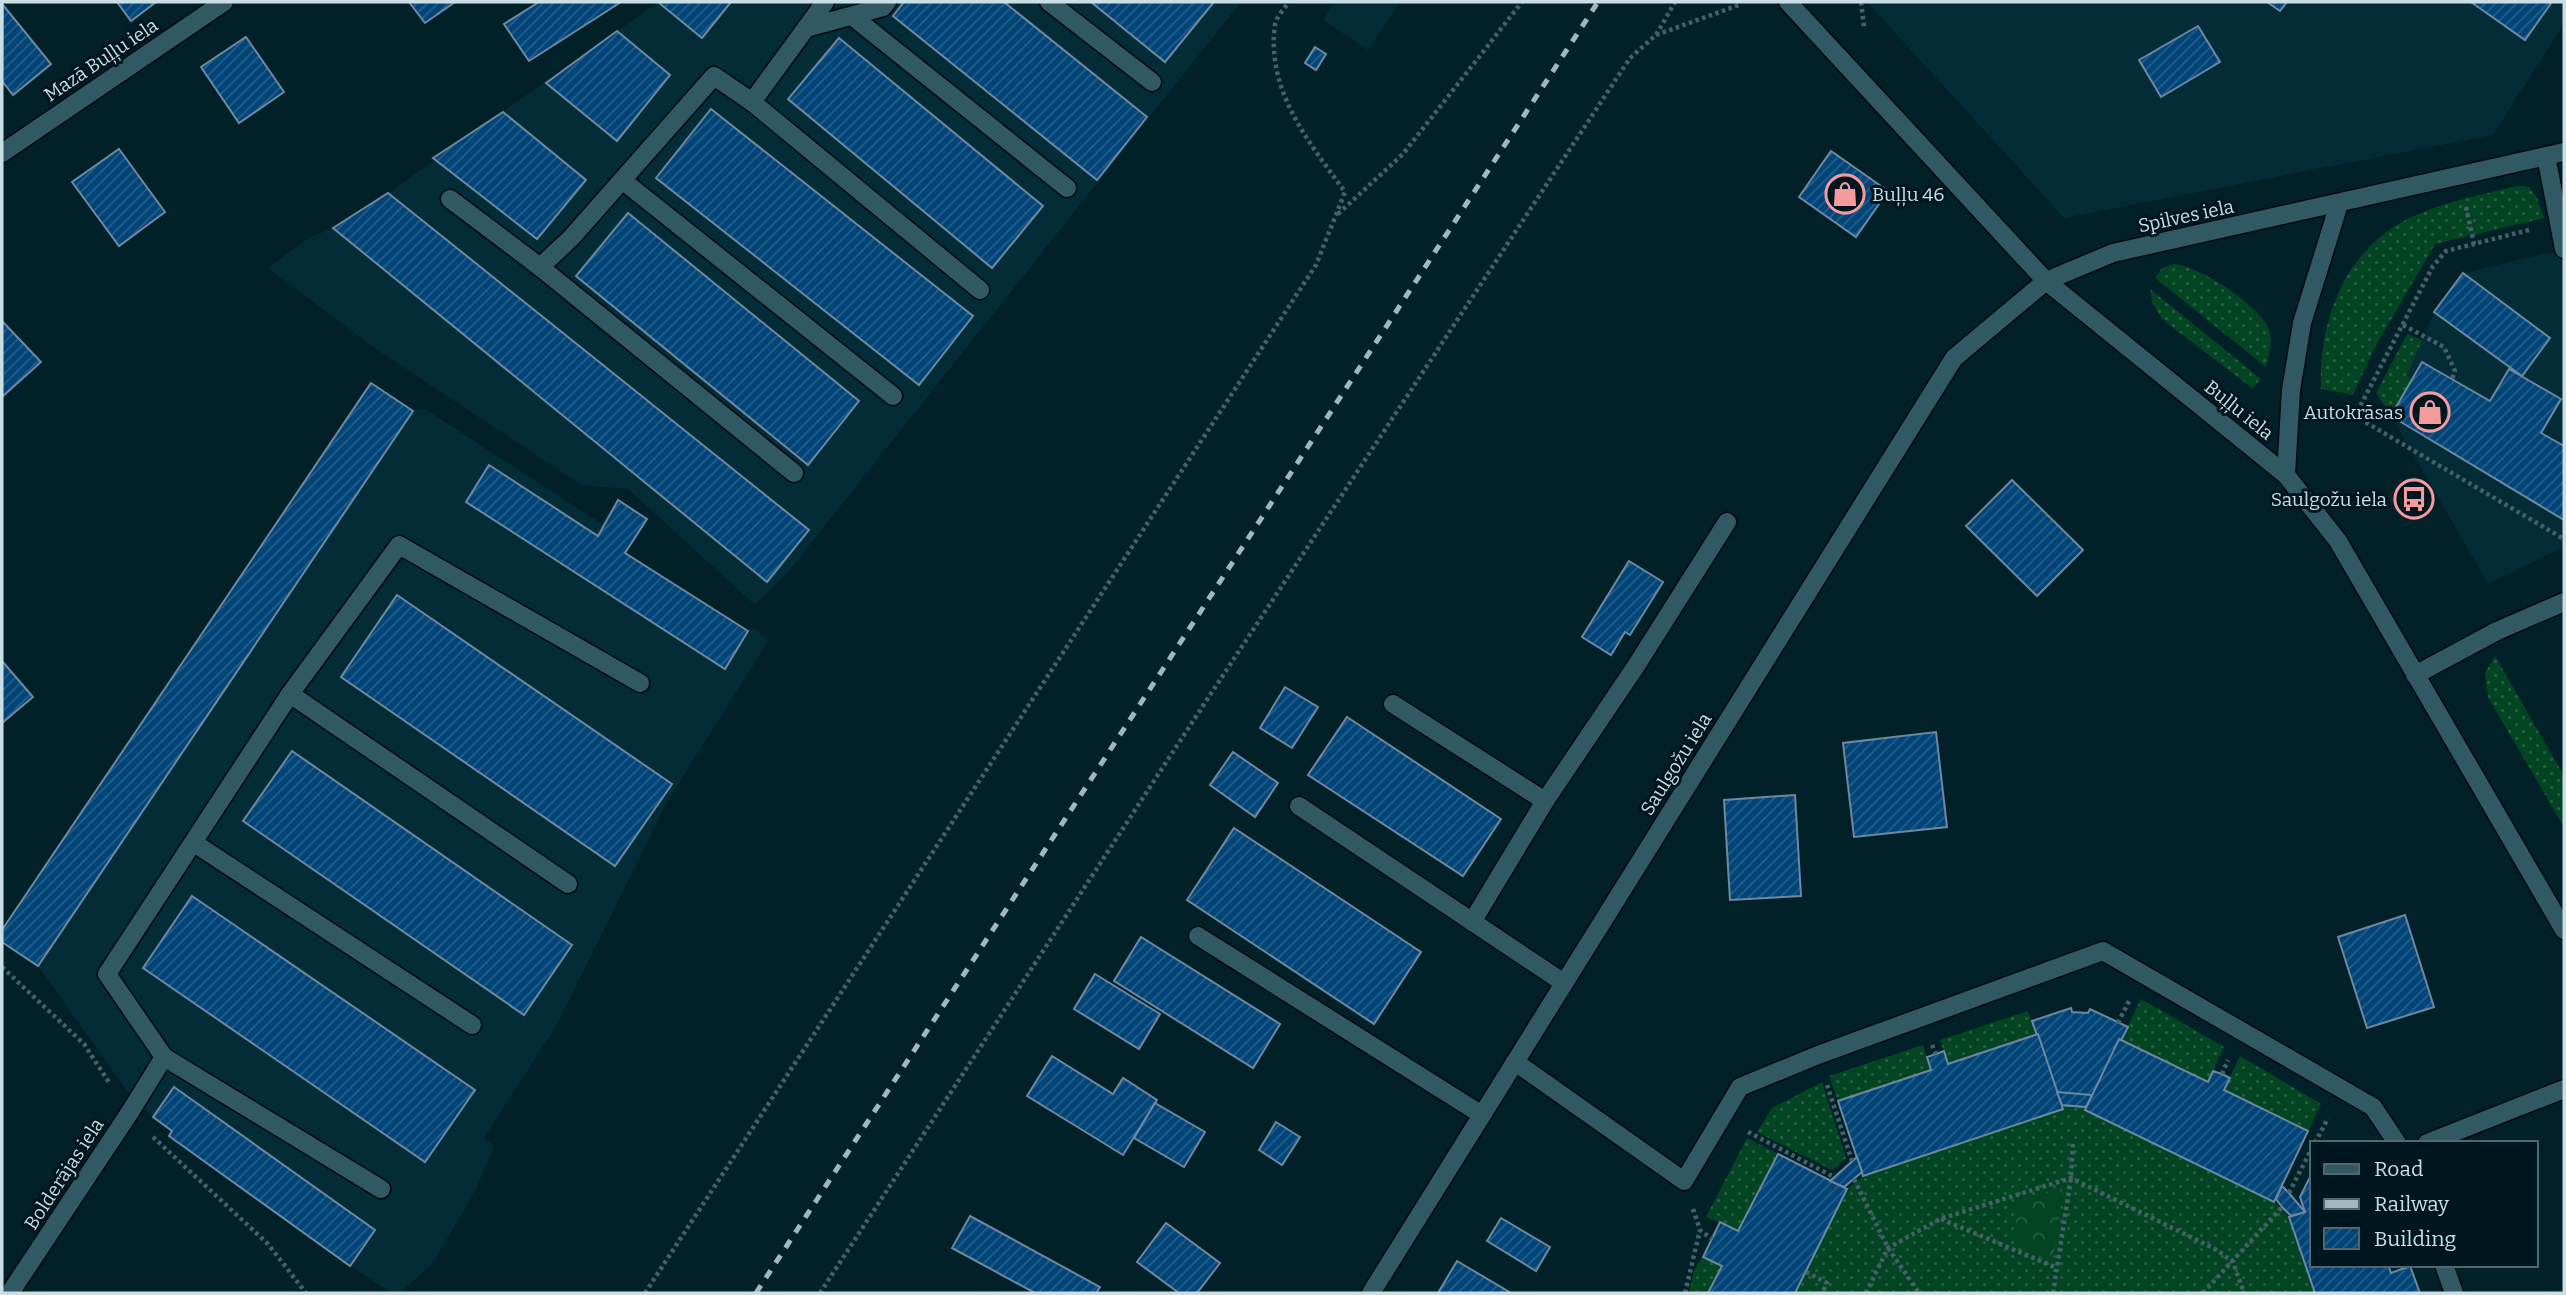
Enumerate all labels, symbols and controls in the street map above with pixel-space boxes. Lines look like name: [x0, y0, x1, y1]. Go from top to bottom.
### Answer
street label: Mazā Buļļu iela: [40, 13, 163, 107]
shop icon: Buļļu 46: [1824, 173, 1866, 215]
place label: Buļļu 46: [1872, 183, 1945, 207]
street label: Spilves iela: [2136, 194, 2237, 237]
street label: Buļļu iela: [2199, 375, 2279, 446]
shop icon: Autokrāsas: [2409, 391, 2451, 433]
place label: Autokrāsas: [2304, 401, 2403, 424]
bus stop icon: Saulgožu iela: [2393, 478, 2435, 520]
place label: Saulgožu iela: [2271, 488, 2388, 511]
street label: Saulgožu iela: [1635, 708, 1717, 819]
street label: Bolderājas iela: [19, 1113, 109, 1234]
legend: [2310, 1141, 2538, 1267]
text: Road: [2374, 1156, 2423, 1182]
text: Railway: [2374, 1191, 2450, 1217]
text: Building: [2374, 1226, 2457, 1252]

